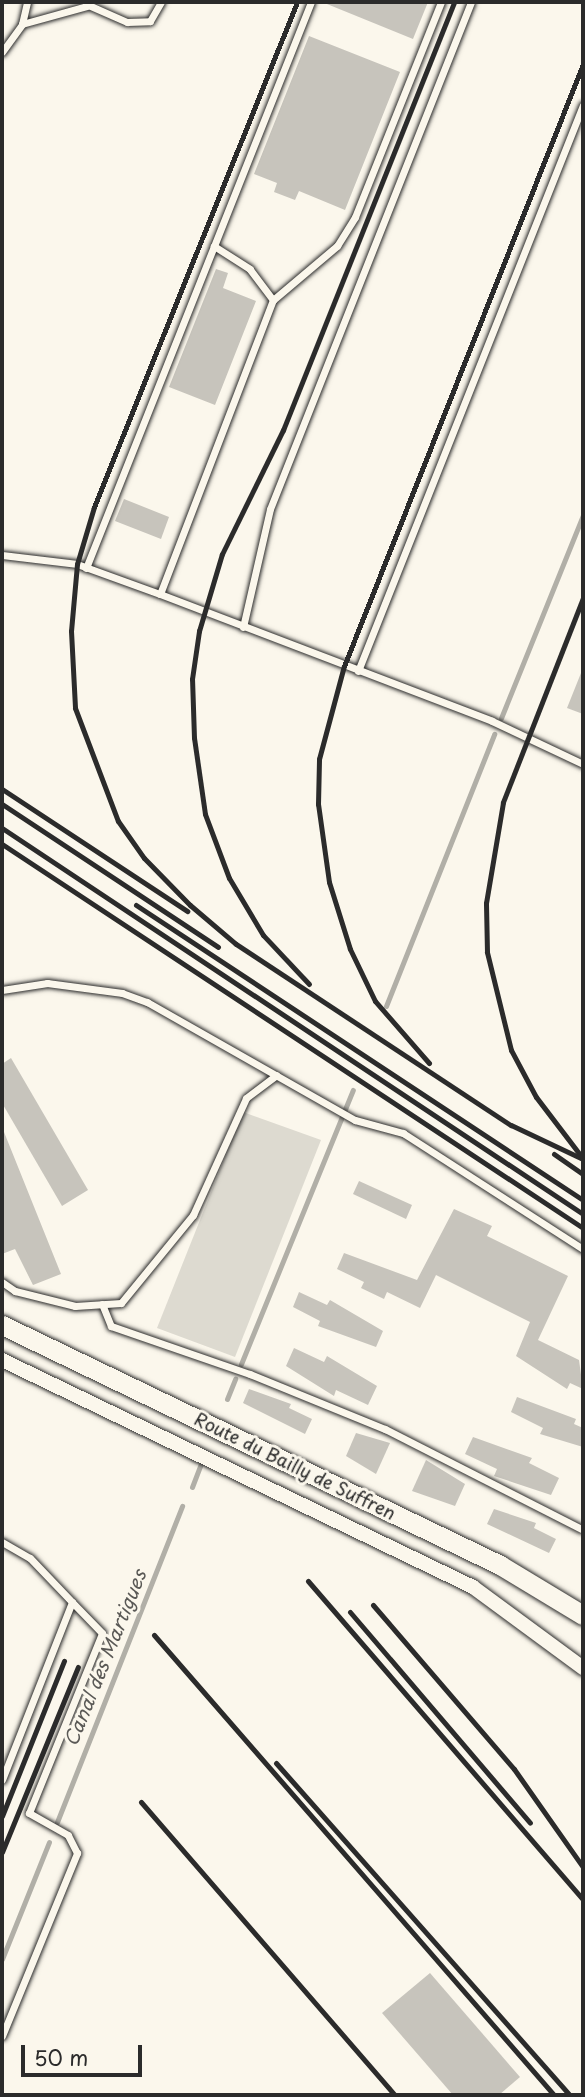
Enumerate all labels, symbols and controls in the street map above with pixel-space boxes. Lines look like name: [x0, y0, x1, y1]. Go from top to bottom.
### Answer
street label: Route du Bailly de Suffren: [189, 1407, 401, 1525]
water label: Canal des Martigues: [59, 1566, 151, 1750]
scale bar: [24, 2030, 145, 2074]
text: 50 m: [34, 2041, 88, 2073]

